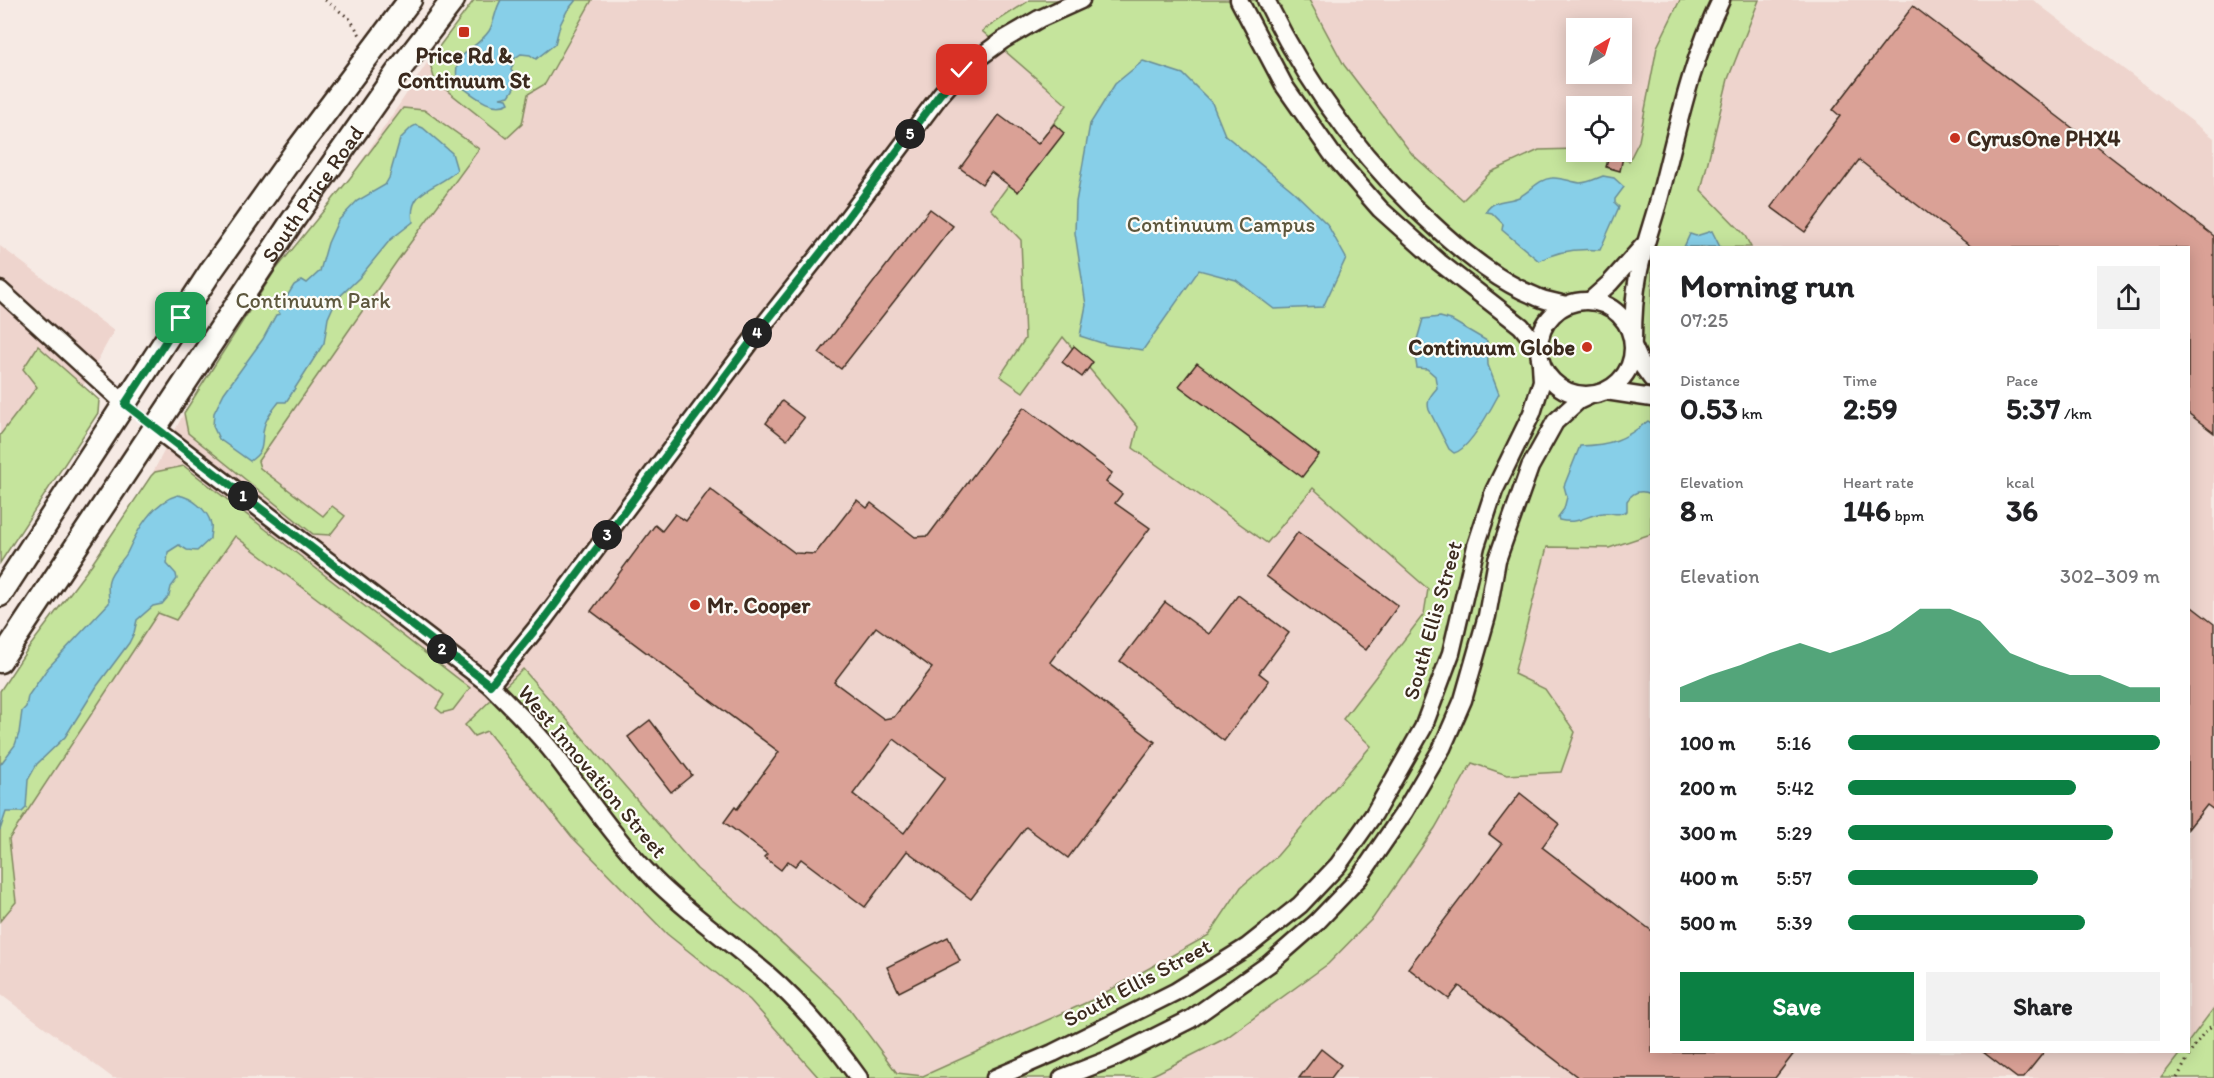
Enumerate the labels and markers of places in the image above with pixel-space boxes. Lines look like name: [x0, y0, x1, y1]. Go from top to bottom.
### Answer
marker: Price Rd & Continuum St: [457, 25, 471, 39]
place label: Price Rd & Continuum St: [398, 42, 531, 94]
pin: [936, 44, 987, 95]
pin: 5: [895, 119, 925, 149]
place label: CyrusOne PHX4: [1967, 125, 2121, 152]
marker: CyrusOne PHX4: [1948, 131, 1962, 145]
pin: [155, 292, 206, 343]
pin: 4: [742, 318, 772, 348]
place label: Continuum Globe: [1408, 334, 1575, 361]
marker: Continuum Globe: [1580, 340, 1594, 354]
pin: 1: [228, 481, 258, 511]
pin: 3: [592, 520, 622, 550]
place label: Mr. Cooper: [707, 592, 811, 619]
marker: Mr. Cooper: [688, 598, 702, 612]
pin: 2: [427, 634, 457, 664]

